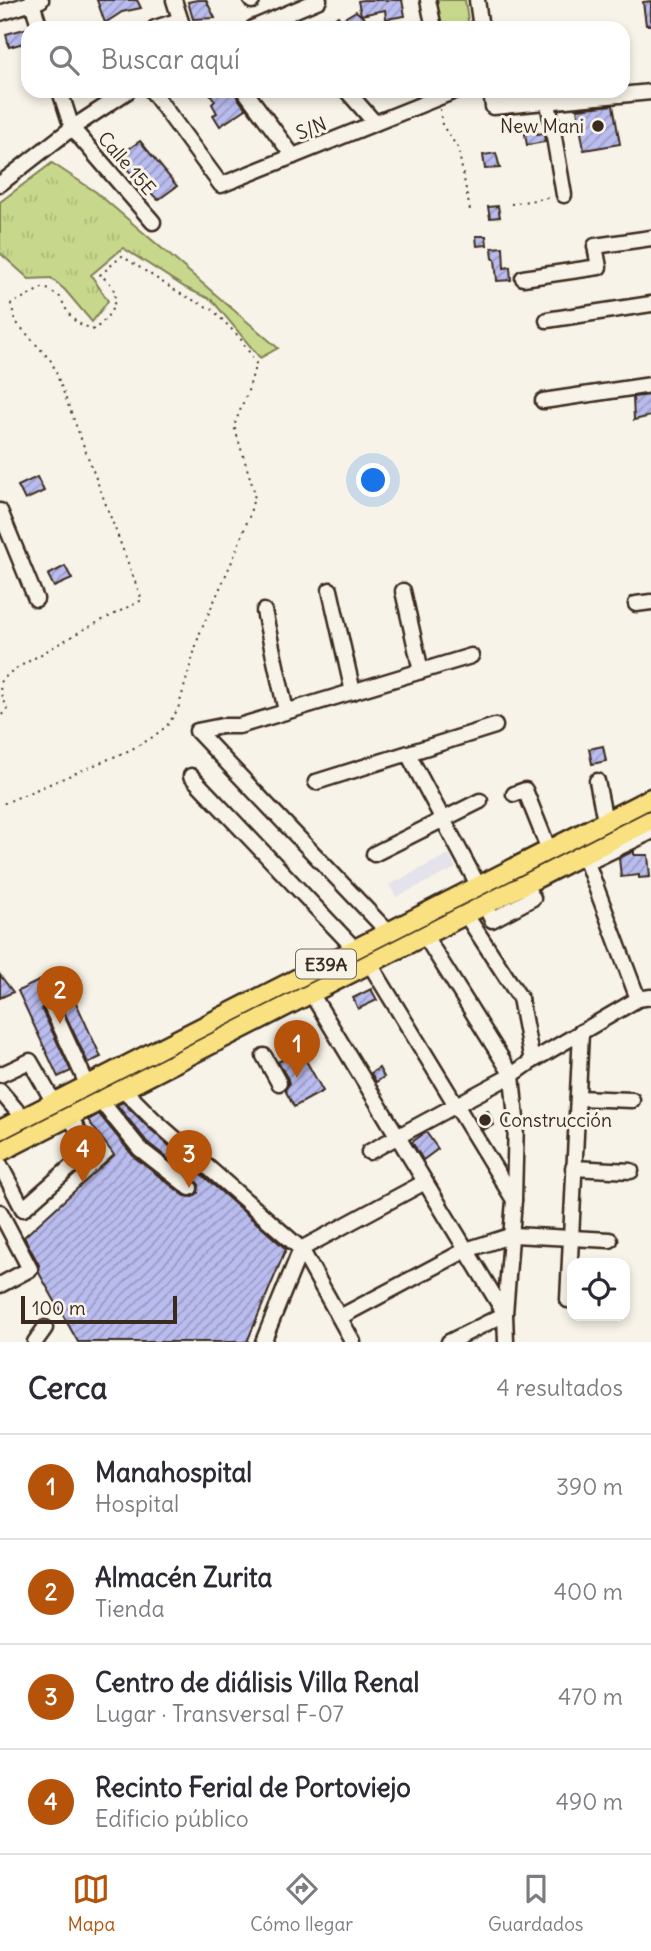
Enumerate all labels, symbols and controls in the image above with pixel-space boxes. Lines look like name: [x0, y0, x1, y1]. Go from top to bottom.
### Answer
search box: [21, 21, 630, 98]
icon: search: [45, 41, 83, 79]
text: Buscar aquí: [101, 43, 240, 76]
street label: S/N: [292, 111, 330, 145]
place label: New Mani: [500, 114, 584, 138]
marker: New Mani: [590, 118, 606, 134]
street label: Calle 15E: [93, 126, 161, 200]
your location: [356, 463, 390, 497]
road number: E39A: [296, 950, 356, 979]
pin: 2: [37, 966, 83, 1024]
pin: 1: [274, 1020, 320, 1078]
place label: Construcción: [499, 1108, 612, 1132]
marker: Construcción: [477, 1112, 493, 1128]
pin: 4: [60, 1125, 106, 1183]
pin: 3: [166, 1130, 212, 1188]
map controls: [567, 1258, 630, 1321]
button: locate: [567, 1258, 630, 1321]
scale bar: [21, 1293, 177, 1325]
text: 100 m: [32, 1296, 86, 1320]
text: Cerca: [28, 1369, 107, 1407]
text: 4 resultados: [496, 1373, 623, 1402]
text: Manahospital: [95, 1456, 252, 1489]
text: 1: [46, 1472, 56, 1501]
text: 390 m: [556, 1472, 623, 1501]
text: Hospital: [95, 1489, 179, 1518]
text: Almacén Zurita: [95, 1561, 272, 1594]
text: 2: [45, 1577, 57, 1606]
text: 400 m: [554, 1577, 623, 1606]
text: Tienda: [95, 1594, 165, 1623]
text: Centro de diálisis Villa Renal: [95, 1666, 419, 1699]
text: 3: [44, 1682, 58, 1711]
text: 470 m: [558, 1682, 623, 1711]
text: Lugar · Transversal F-07: [95, 1699, 344, 1728]
text: Recinto Ferial de Portoviejo: [95, 1771, 411, 1804]
text: 4: [44, 1787, 58, 1816]
text: 490 m: [556, 1787, 623, 1816]
text: Edificio público: [95, 1804, 249, 1833]
tab: Mapa: [67, 1870, 115, 1936]
tab: Cómo llegar: [250, 1870, 353, 1936]
tab: Guardados: [488, 1870, 584, 1936]

